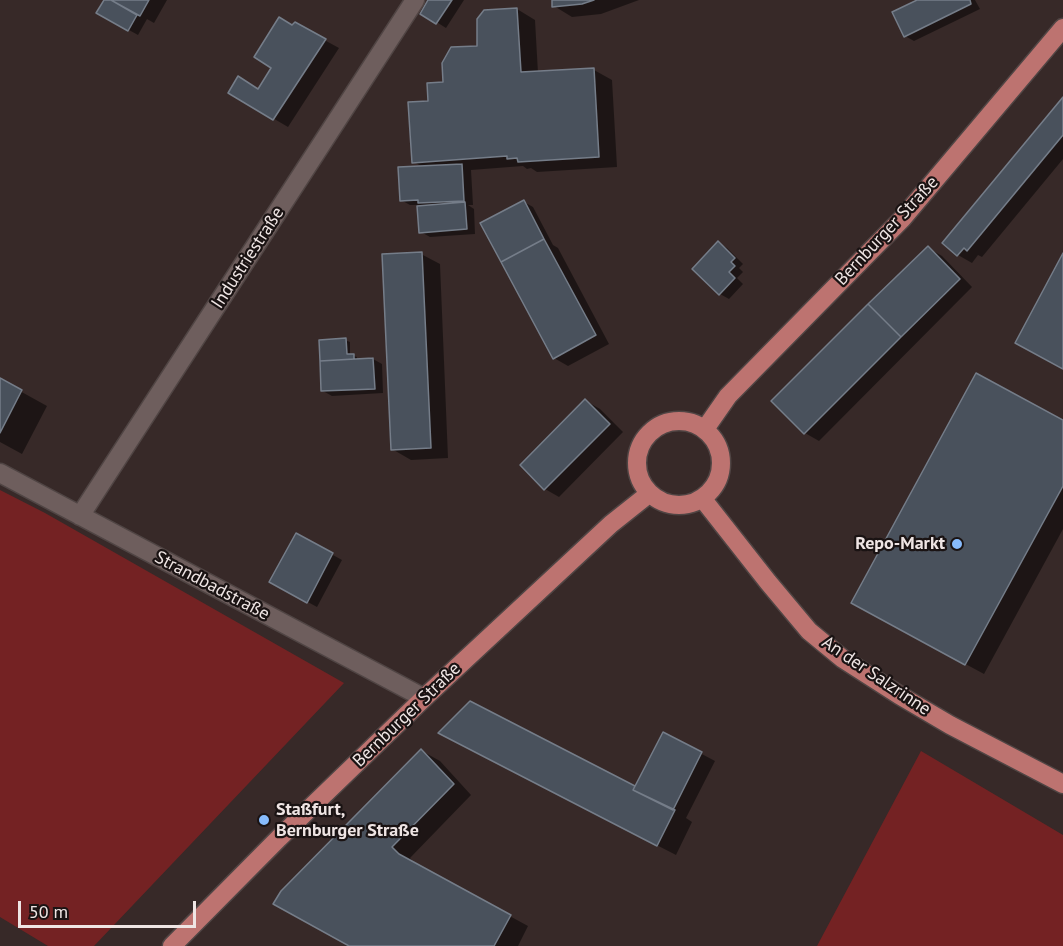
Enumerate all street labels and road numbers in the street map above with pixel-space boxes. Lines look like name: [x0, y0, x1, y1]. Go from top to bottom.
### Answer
street label: Bernburger Straße: [831, 172, 943, 290]
street label: Industriestraße: [207, 203, 289, 313]
street label: Strandbadstraße: [151, 547, 273, 625]
street label: An der Salzrinne: [818, 632, 934, 720]
street label: Bernburger Straße: [349, 658, 465, 772]

